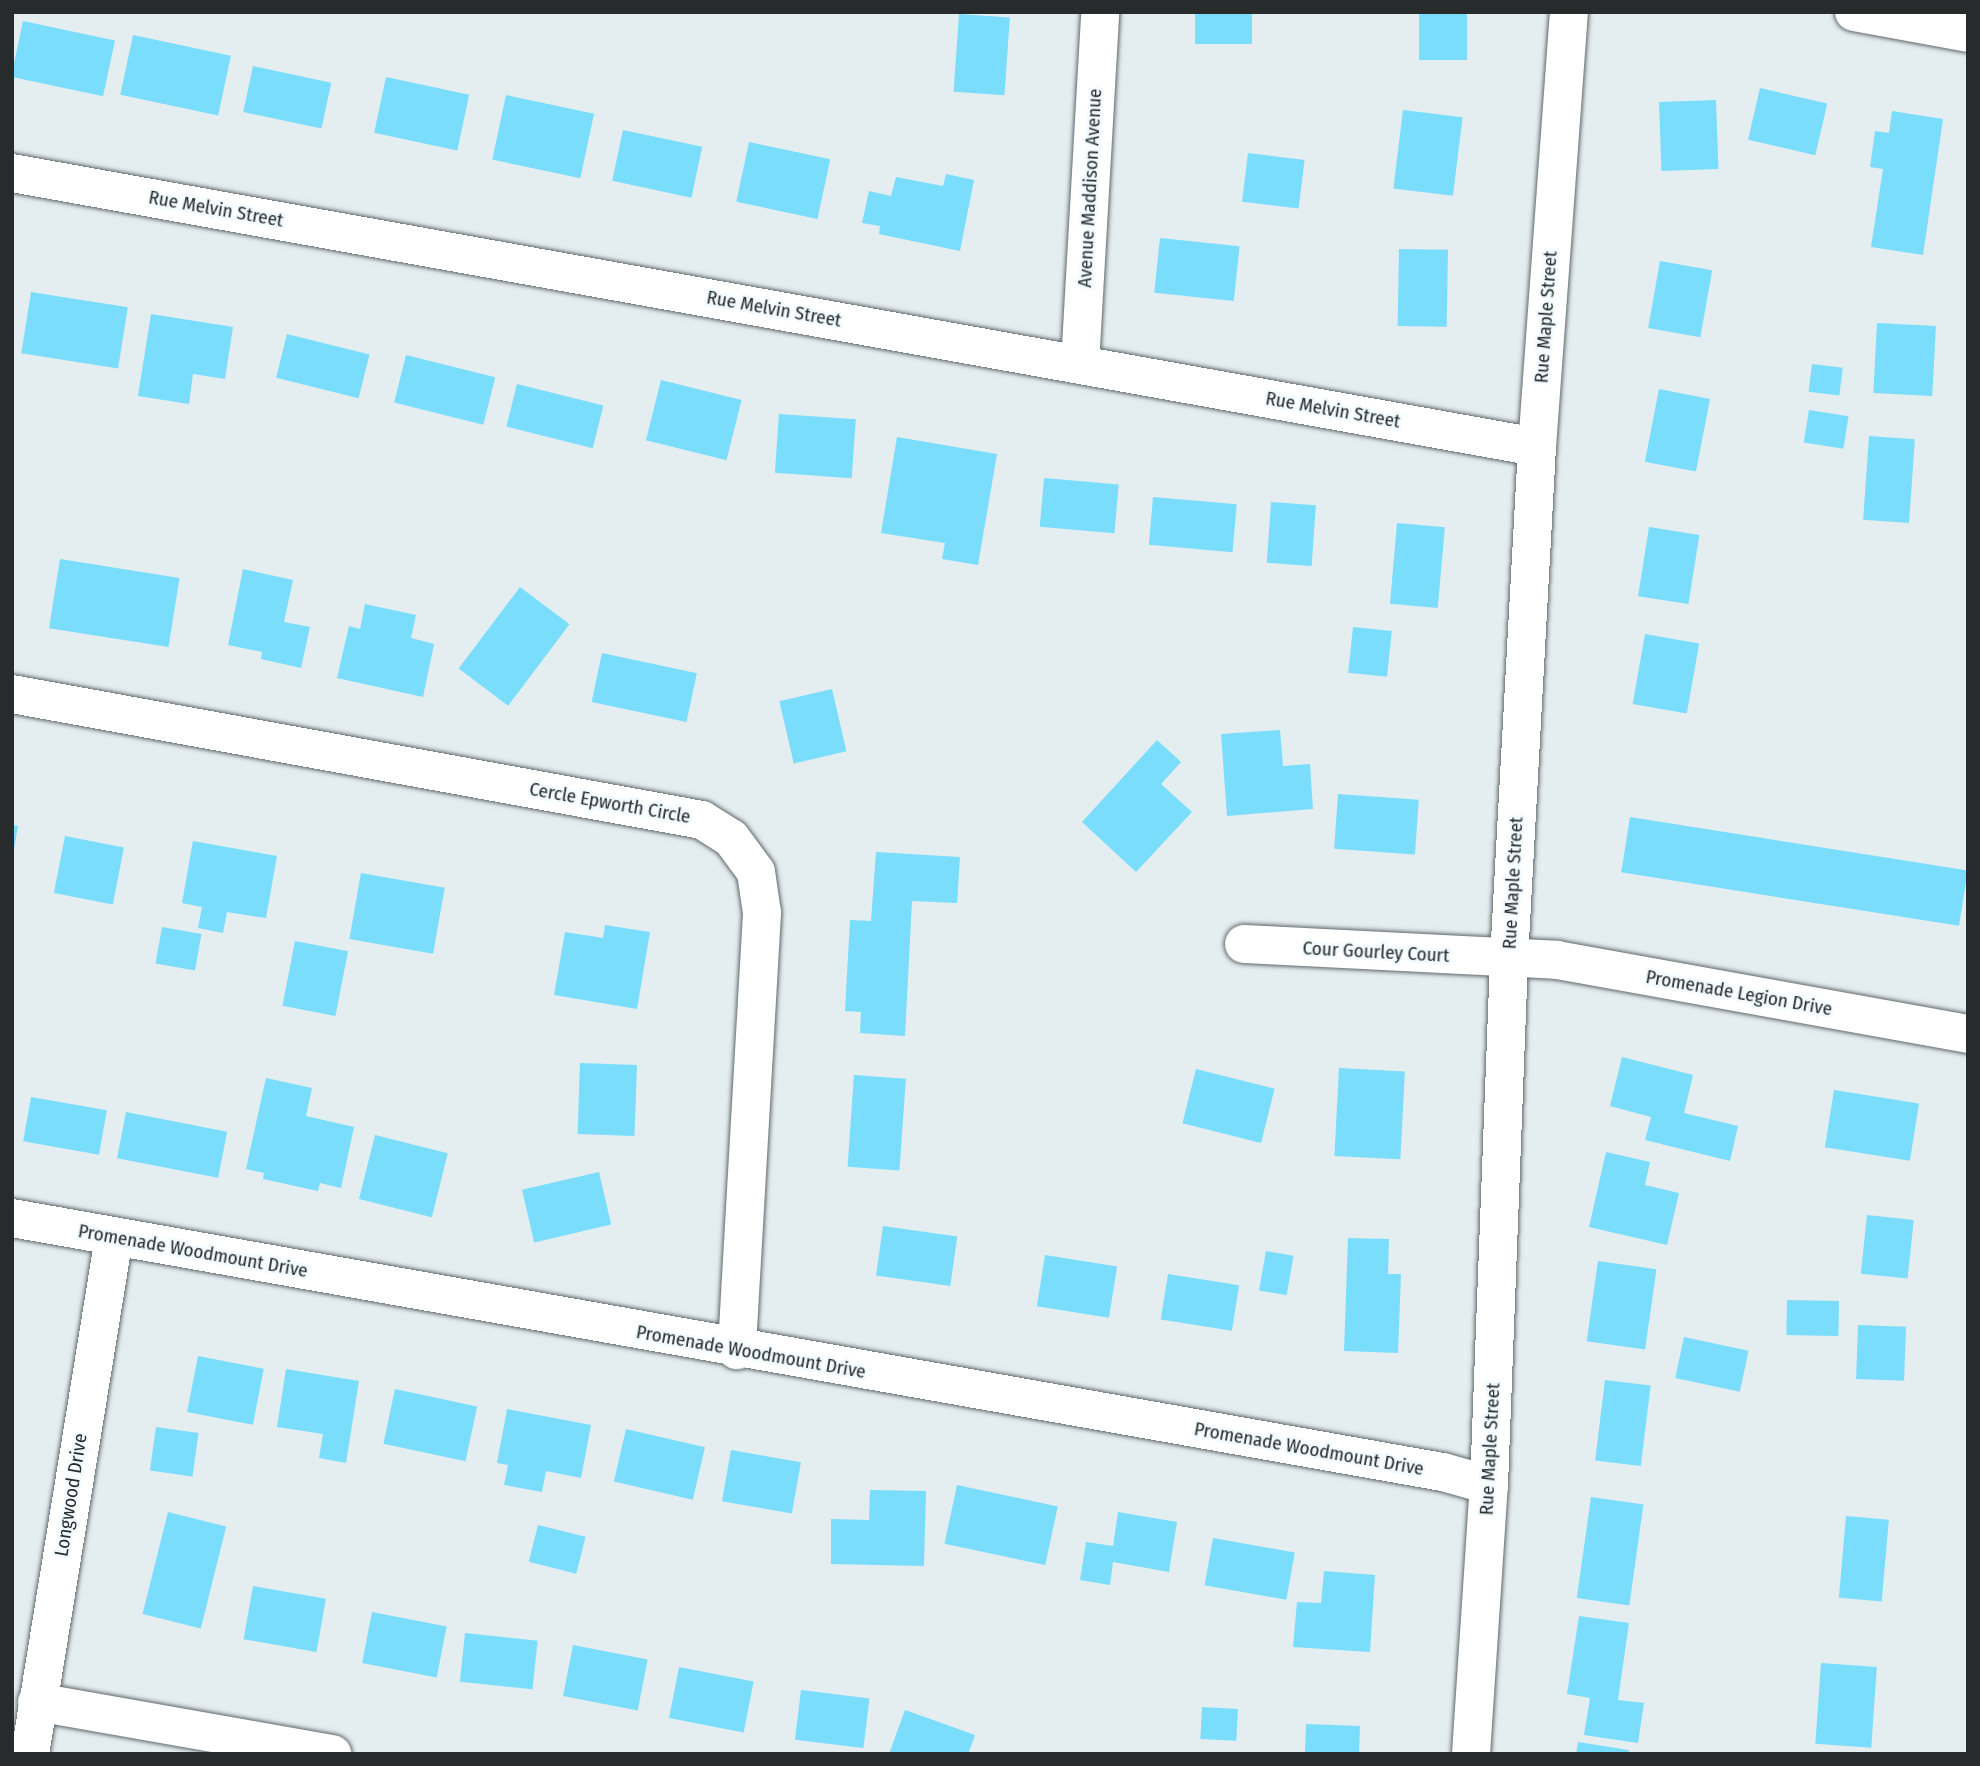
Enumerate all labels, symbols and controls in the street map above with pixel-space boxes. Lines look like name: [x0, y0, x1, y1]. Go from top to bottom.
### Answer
street label: Avenue Maddison Avenue: [1073, 88, 1107, 288]
street label: Rue Melvin Street: [147, 186, 285, 232]
street label: Rue Maple Street: [1530, 250, 1562, 384]
street label: Rue Melvin Street: [705, 286, 843, 332]
street label: Rue Melvin Street: [1264, 387, 1402, 433]
street label: Cercle Epworth Circle: [528, 778, 692, 828]
street label: Rue Maple Street: [1498, 816, 1528, 950]
street label: Cour Gourley Court: [1302, 937, 1450, 967]
street label: Promenade Legion Drive: [1644, 965, 1834, 1021]
street label: Promenade Woodmount Drive: [76, 1220, 310, 1282]
street label: Promenade Woodmount Drive: [634, 1321, 868, 1383]
street label: Rue Maple Street: [1475, 1382, 1505, 1516]
street label: Promenade Woodmount Drive: [1192, 1418, 1426, 1480]
street label: Longwood Drive: [50, 1432, 92, 1558]

